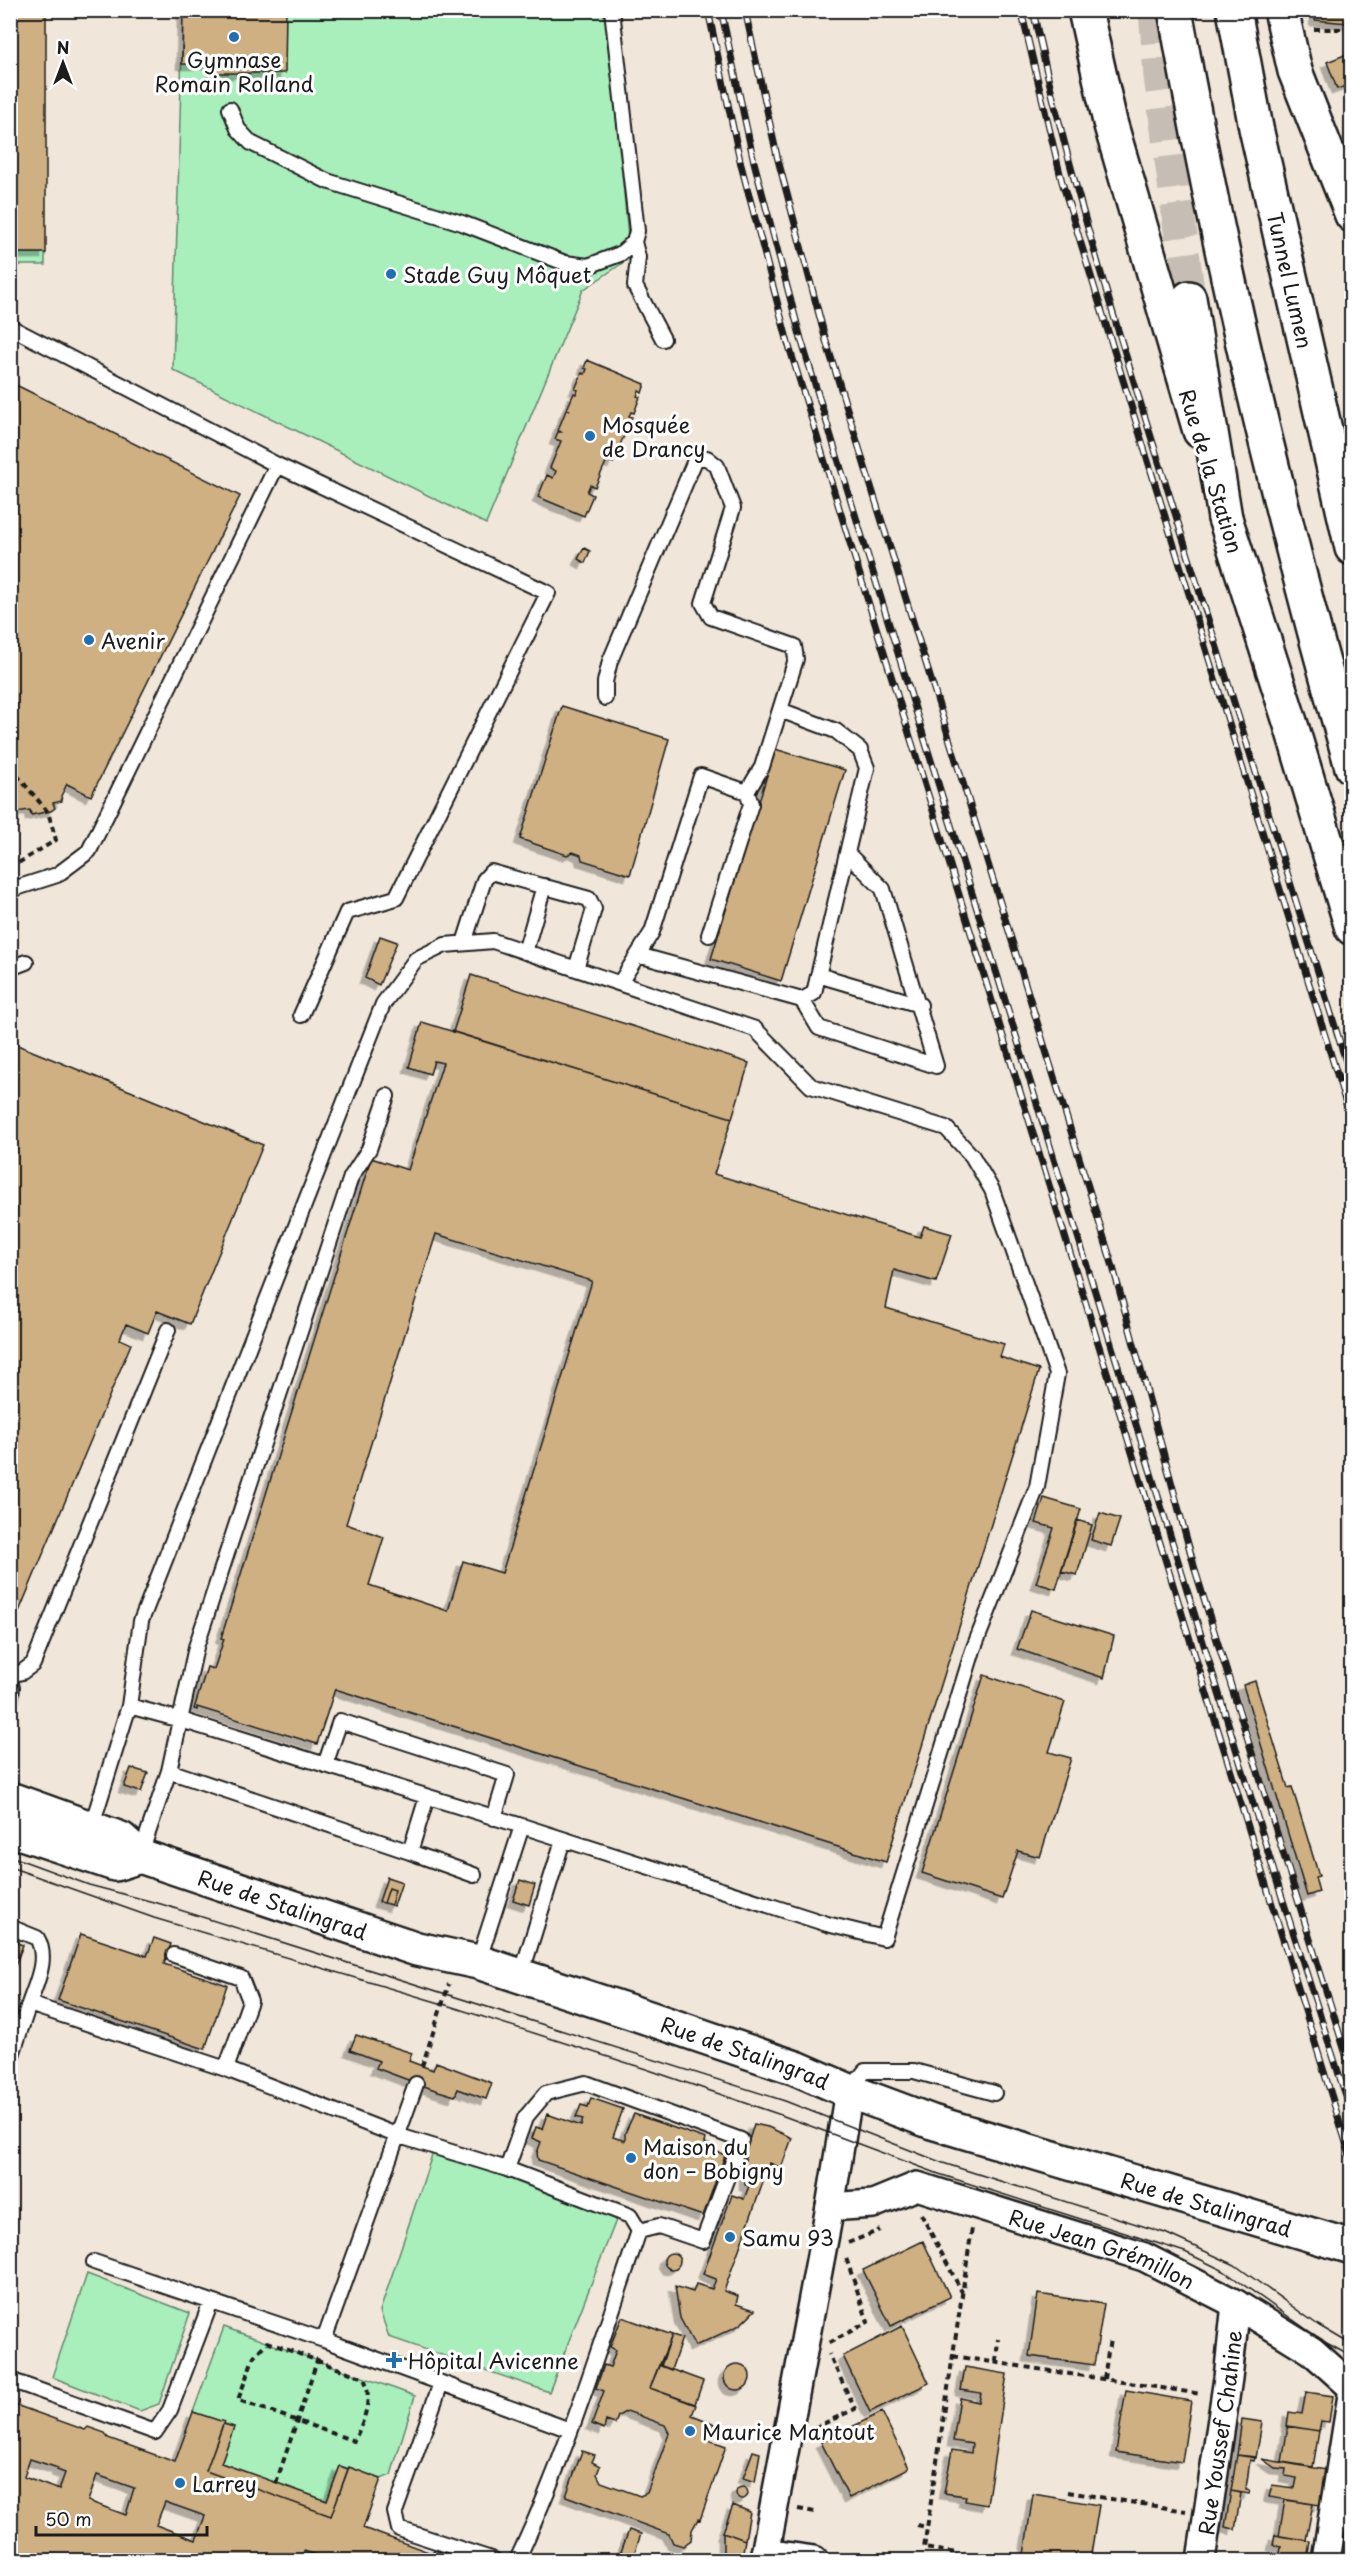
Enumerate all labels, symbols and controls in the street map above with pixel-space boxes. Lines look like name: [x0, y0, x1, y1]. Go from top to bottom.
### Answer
marker: Gymnase Romain Rolland: [227, 30, 241, 44]
north arrow: [33, 33, 93, 93]
text: N: [57, 35, 69, 59]
place label: Gymnase Romain Rolland: [154, 43, 314, 99]
street label: Tunnel Lumen: [1260, 209, 1322, 352]
place label: Stade Guy Môquet: [403, 258, 591, 290]
marker: Stade Guy Môquet: [384, 267, 398, 281]
street label: Rue de la Station: [1172, 385, 1252, 557]
place label: Mosquée de Drancy: [602, 408, 706, 464]
marker: Mosquée de Drancy: [583, 429, 597, 443]
place label: Avenir: [101, 624, 165, 656]
marker: Avenir: [82, 633, 96, 647]
street label: Rue de Stalingrad: [194, 1861, 372, 1947]
street label: Rue de Stalingrad: [657, 2007, 835, 2097]
place label: Maison du don – Bobigny: [643, 2130, 783, 2186]
marker: Maison du don – Bobigny: [624, 2151, 638, 2165]
street label: Rue de Stalingrad: [1117, 2163, 1296, 2244]
street label: Rue Jean Grémillon: [1005, 2200, 1201, 2296]
place label: Samu 93: [742, 2221, 834, 2253]
marker: Samu 93: [723, 2230, 737, 2244]
street label: Rue Youssef Chahine: [1189, 2328, 1249, 2537]
place label: Hôpital Avicenne: [408, 2344, 579, 2376]
marker: Hôpital Avicenne: [385, 2351, 403, 2369]
place label: Maurice Mantout: [702, 2415, 875, 2447]
marker: Maurice Mantout: [683, 2424, 697, 2438]
place label: Larrey: [192, 2467, 257, 2499]
marker: Larrey: [173, 2476, 187, 2490]
scale bar: [36, 2499, 207, 2537]
text: 50 m: [45, 2505, 92, 2532]

